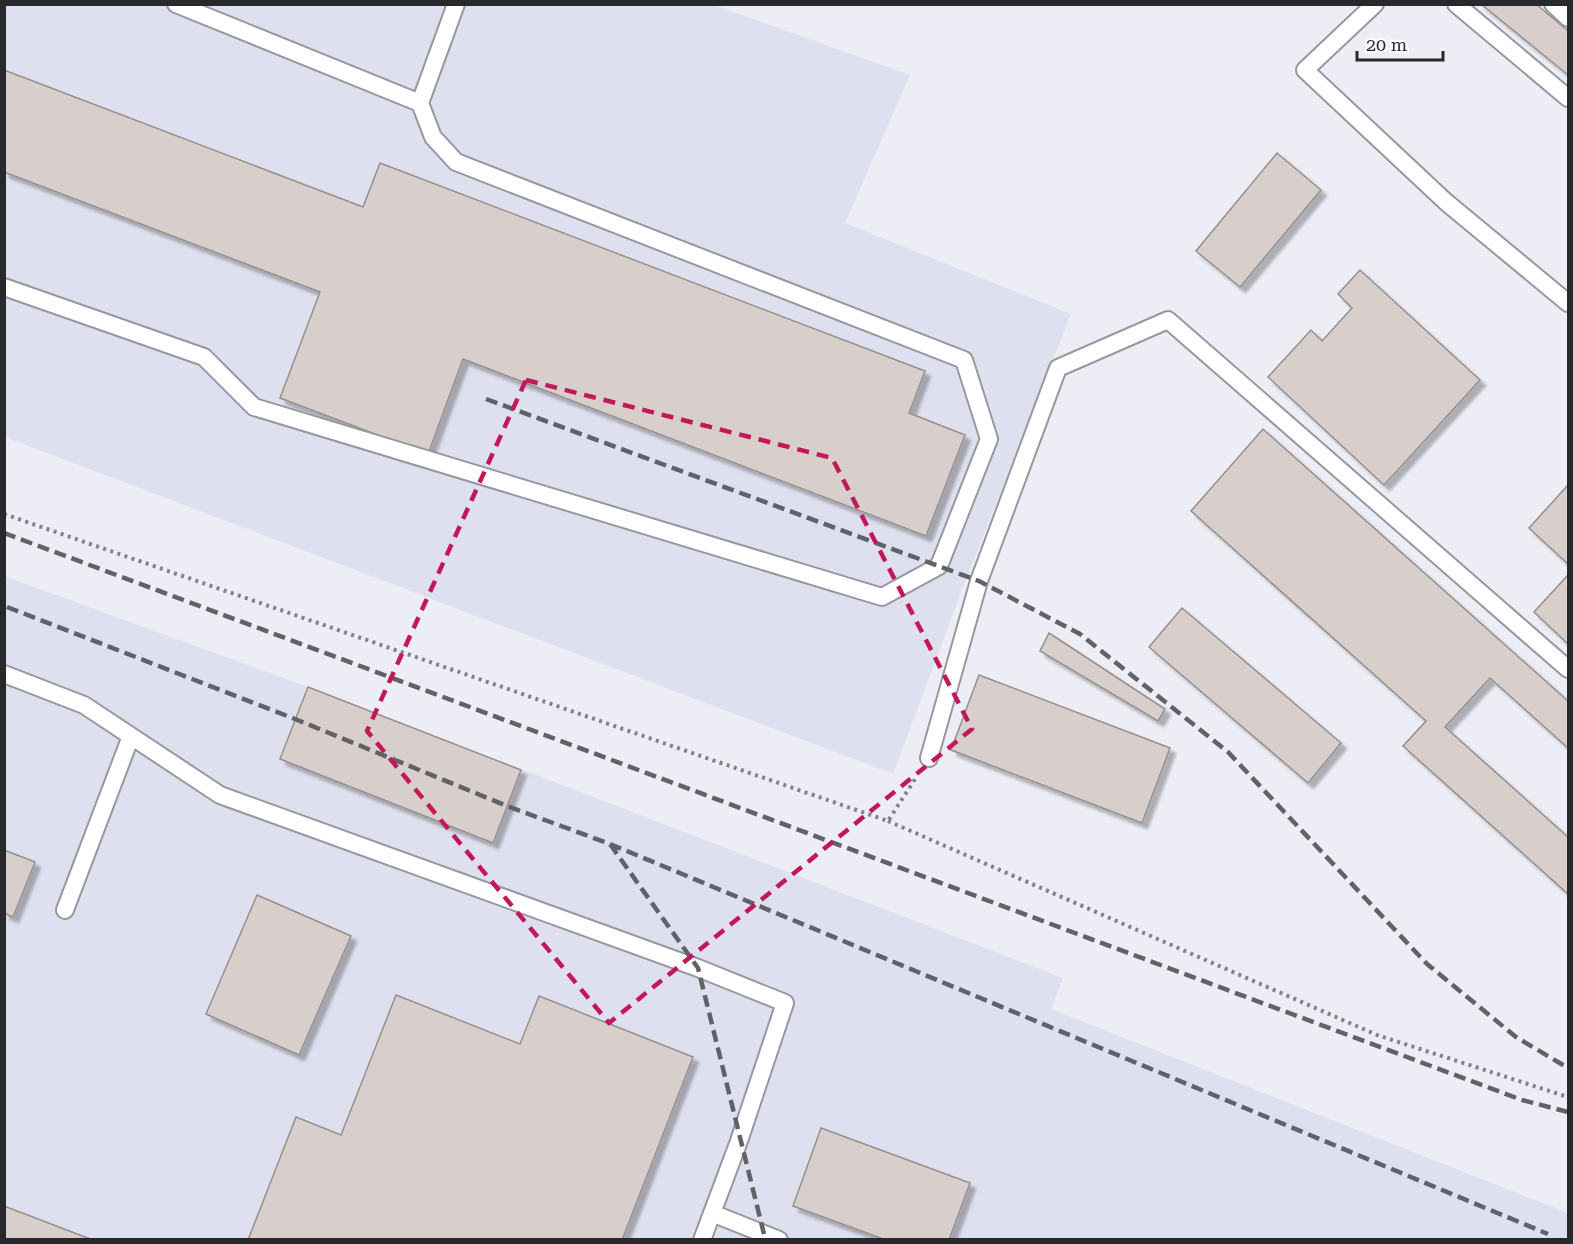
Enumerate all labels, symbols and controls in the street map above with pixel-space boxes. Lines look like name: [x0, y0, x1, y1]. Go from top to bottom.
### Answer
scale bar: [1357, 24, 1442, 62]
text: 20 m: [1366, 34, 1407, 55]

